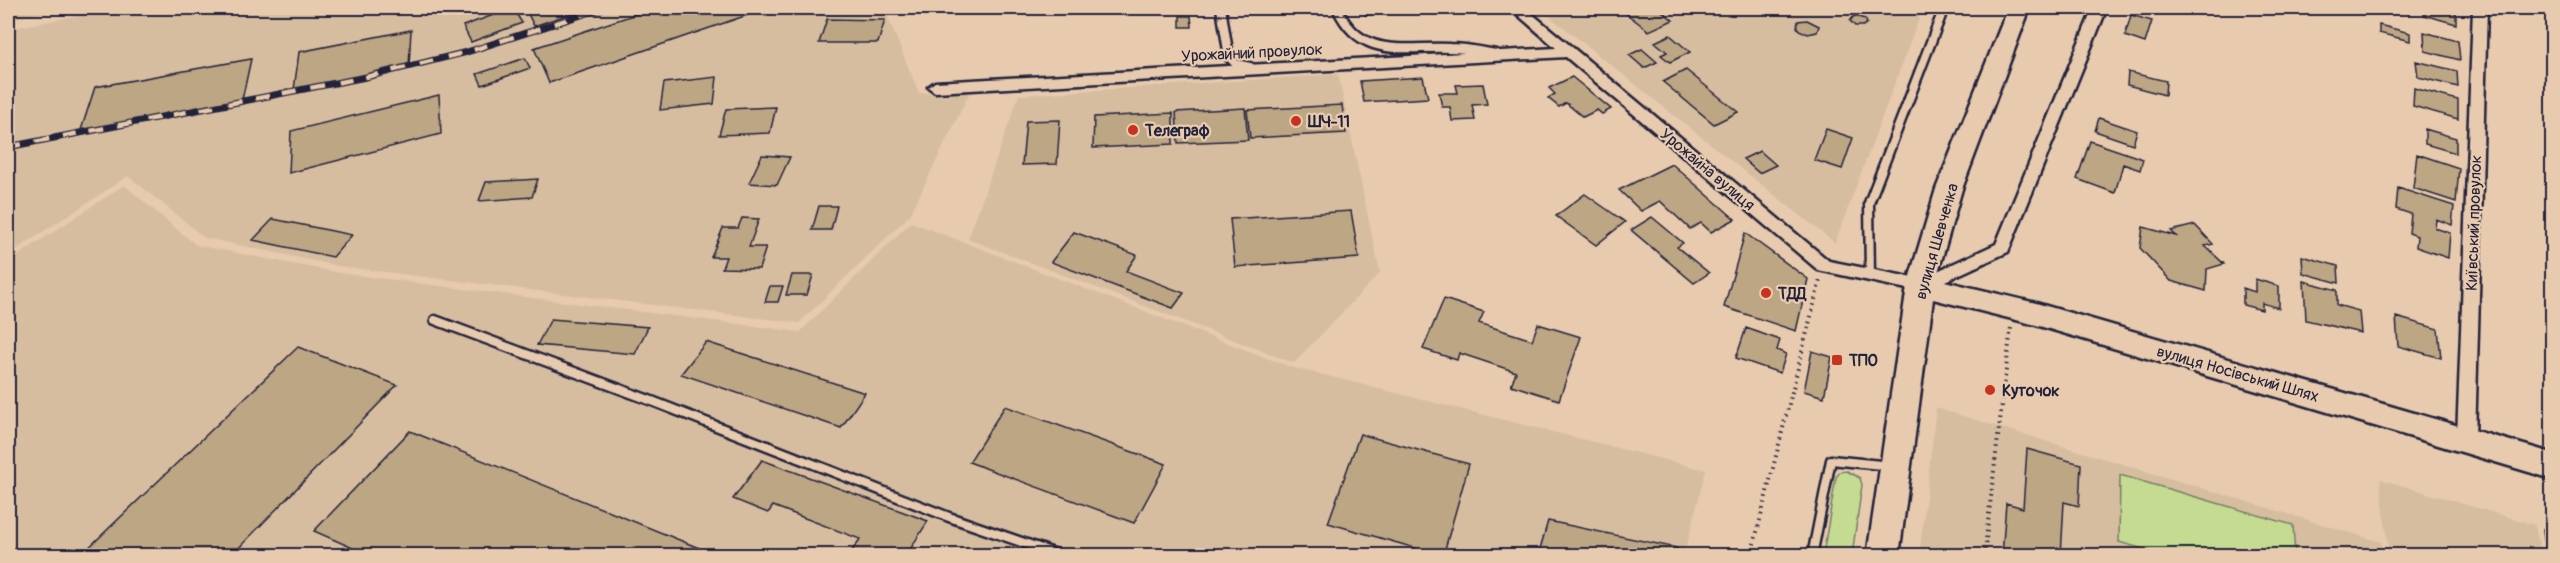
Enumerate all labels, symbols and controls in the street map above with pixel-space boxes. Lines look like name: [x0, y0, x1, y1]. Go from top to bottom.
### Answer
street label: Урожайний провулок: [1181, 39, 1323, 67]
place label: ШЧ-11: [1307, 112, 1350, 132]
marker: ШЧ-11: [1289, 114, 1303, 128]
place label: Телеграф: [1144, 121, 1210, 141]
marker: Телеграф: [1126, 123, 1140, 137]
street label: Урожайна вулиця: [1656, 124, 1759, 215]
street label: Київський провулок: [2462, 155, 2486, 291]
street label: вулиця Шевченка: [1911, 181, 1963, 302]
place label: ТДД: [1777, 284, 1807, 304]
marker: ТДД: [1759, 286, 1773, 300]
street label: вулиця Носівський Шлях: [2154, 341, 2321, 407]
place label: ТПО: [1848, 351, 1878, 371]
marker: ТПО: [1830, 353, 1844, 367]
place label: Куточок: [2002, 381, 2060, 401]
marker: Куточок: [1983, 383, 1997, 397]

